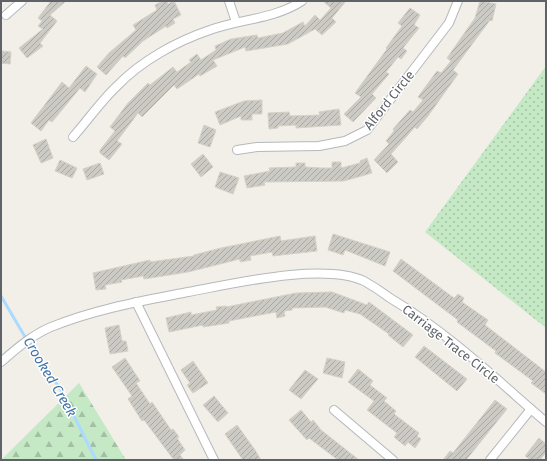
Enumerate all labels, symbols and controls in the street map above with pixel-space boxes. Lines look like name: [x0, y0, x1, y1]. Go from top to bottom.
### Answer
street label: Alford Circle: [361, 67, 417, 133]
street label: Carriage Trace Circle: [399, 301, 503, 387]
water label: Crooked Creek: [20, 334, 81, 420]

